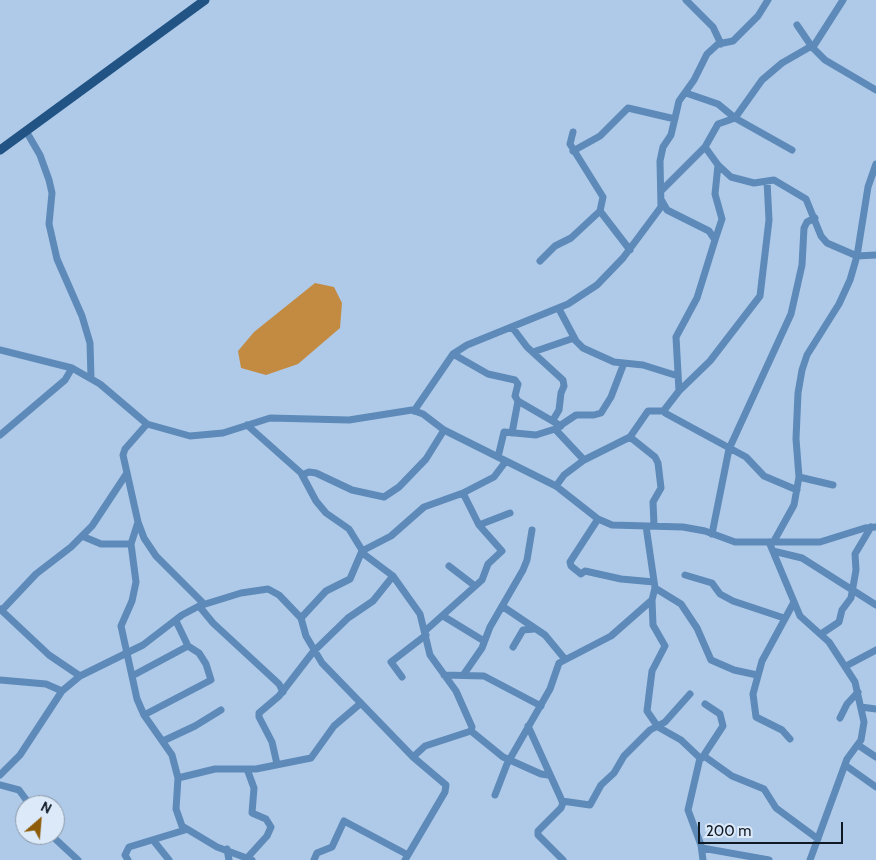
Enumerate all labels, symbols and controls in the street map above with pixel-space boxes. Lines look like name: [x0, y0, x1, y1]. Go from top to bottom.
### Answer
north arrow: [15, 795, 65, 845]
text: N: [38, 797, 55, 818]
scale bar: [701, 812, 846, 844]
text: 200 m: [706, 822, 751, 840]

